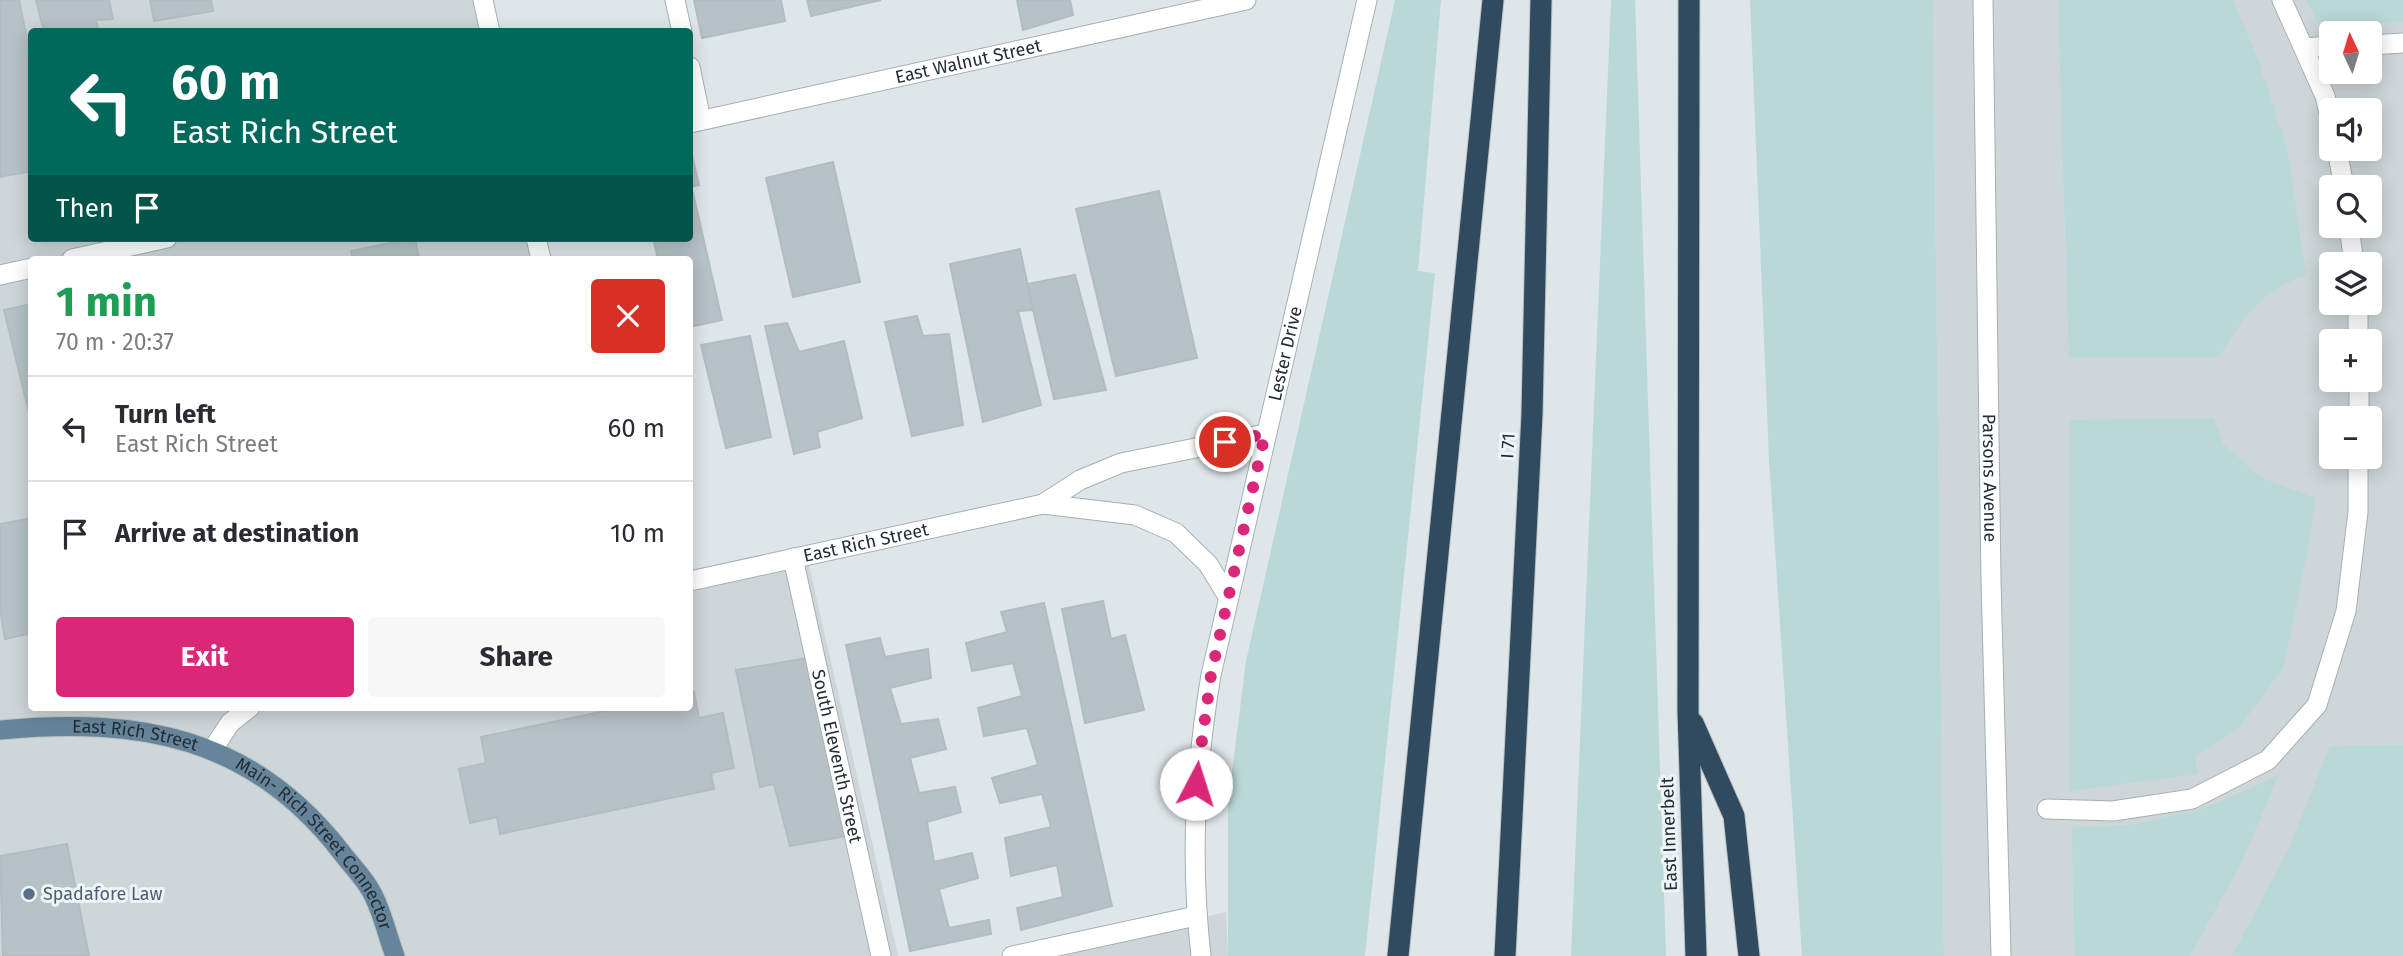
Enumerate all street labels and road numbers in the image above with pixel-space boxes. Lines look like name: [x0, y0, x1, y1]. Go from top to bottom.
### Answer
street label: East Walnut Street: [893, 34, 1044, 88]
street label: Lester Drive: [1264, 304, 1307, 403]
street label: Parsons Avenue: [1978, 414, 2001, 542]
street label: I 71: [1496, 433, 1520, 459]
street label: East Rich Street: [801, 518, 931, 567]
street label: South Eleventh Street: [807, 667, 867, 845]
street label: East Rich Street: [72, 715, 202, 756]
street label: Main- Rich Street Connector: [232, 753, 397, 932]
street label: East Innerbelt: [1656, 776, 1682, 891]

